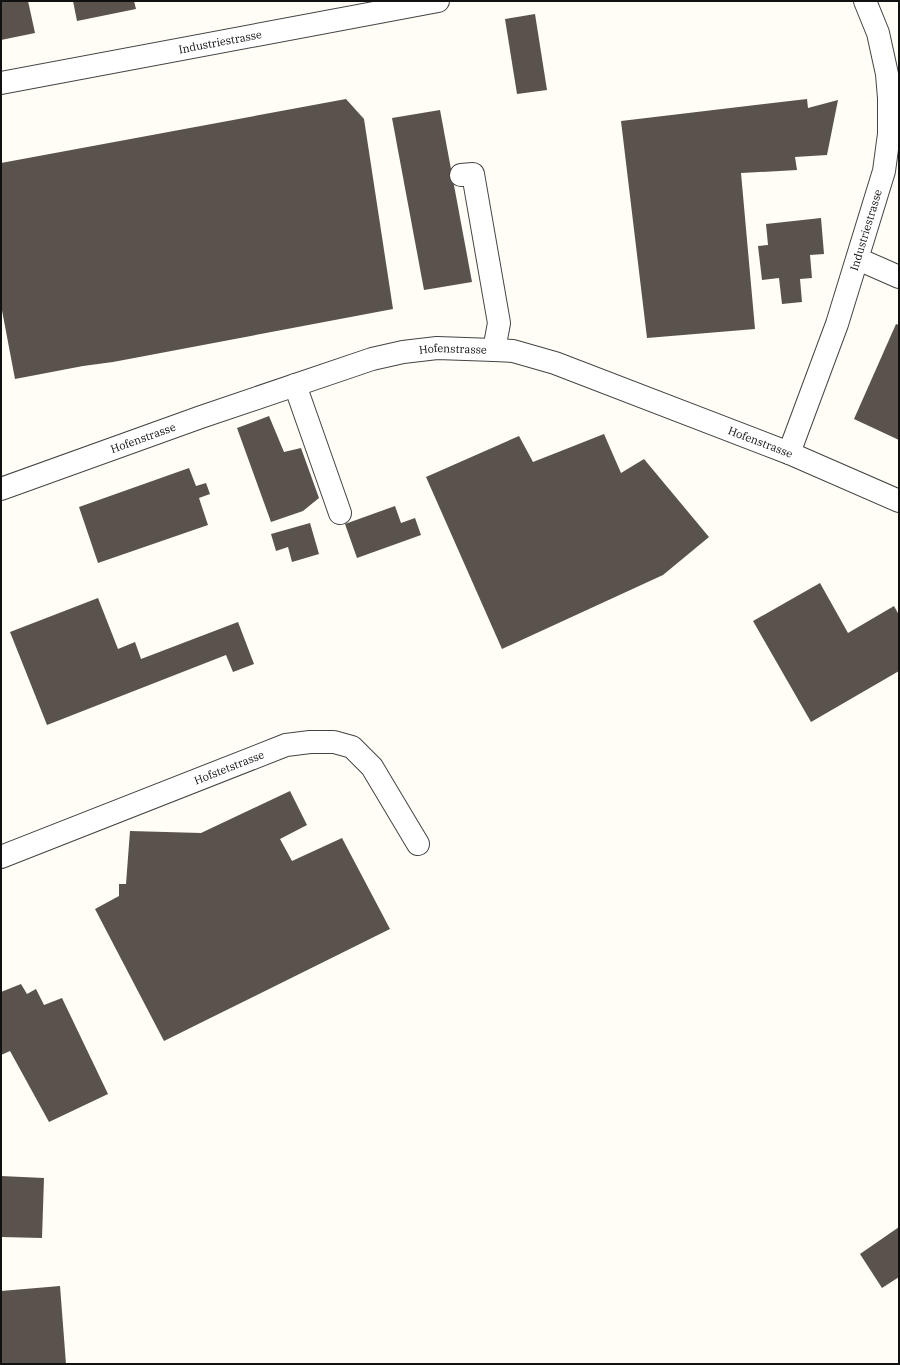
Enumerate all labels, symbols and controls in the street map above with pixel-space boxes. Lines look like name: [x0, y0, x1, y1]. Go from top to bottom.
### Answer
street label: Industriestrasse: [177, 27, 263, 57]
street label: Industriestrasse: [847, 187, 885, 272]
street label: Hofenstrasse: [418, 341, 487, 357]
street label: Hofenstrasse: [109, 420, 178, 456]
street label: Hofenstrasse: [726, 423, 795, 461]
street label: Hofstetstrasse: [192, 747, 266, 787]

